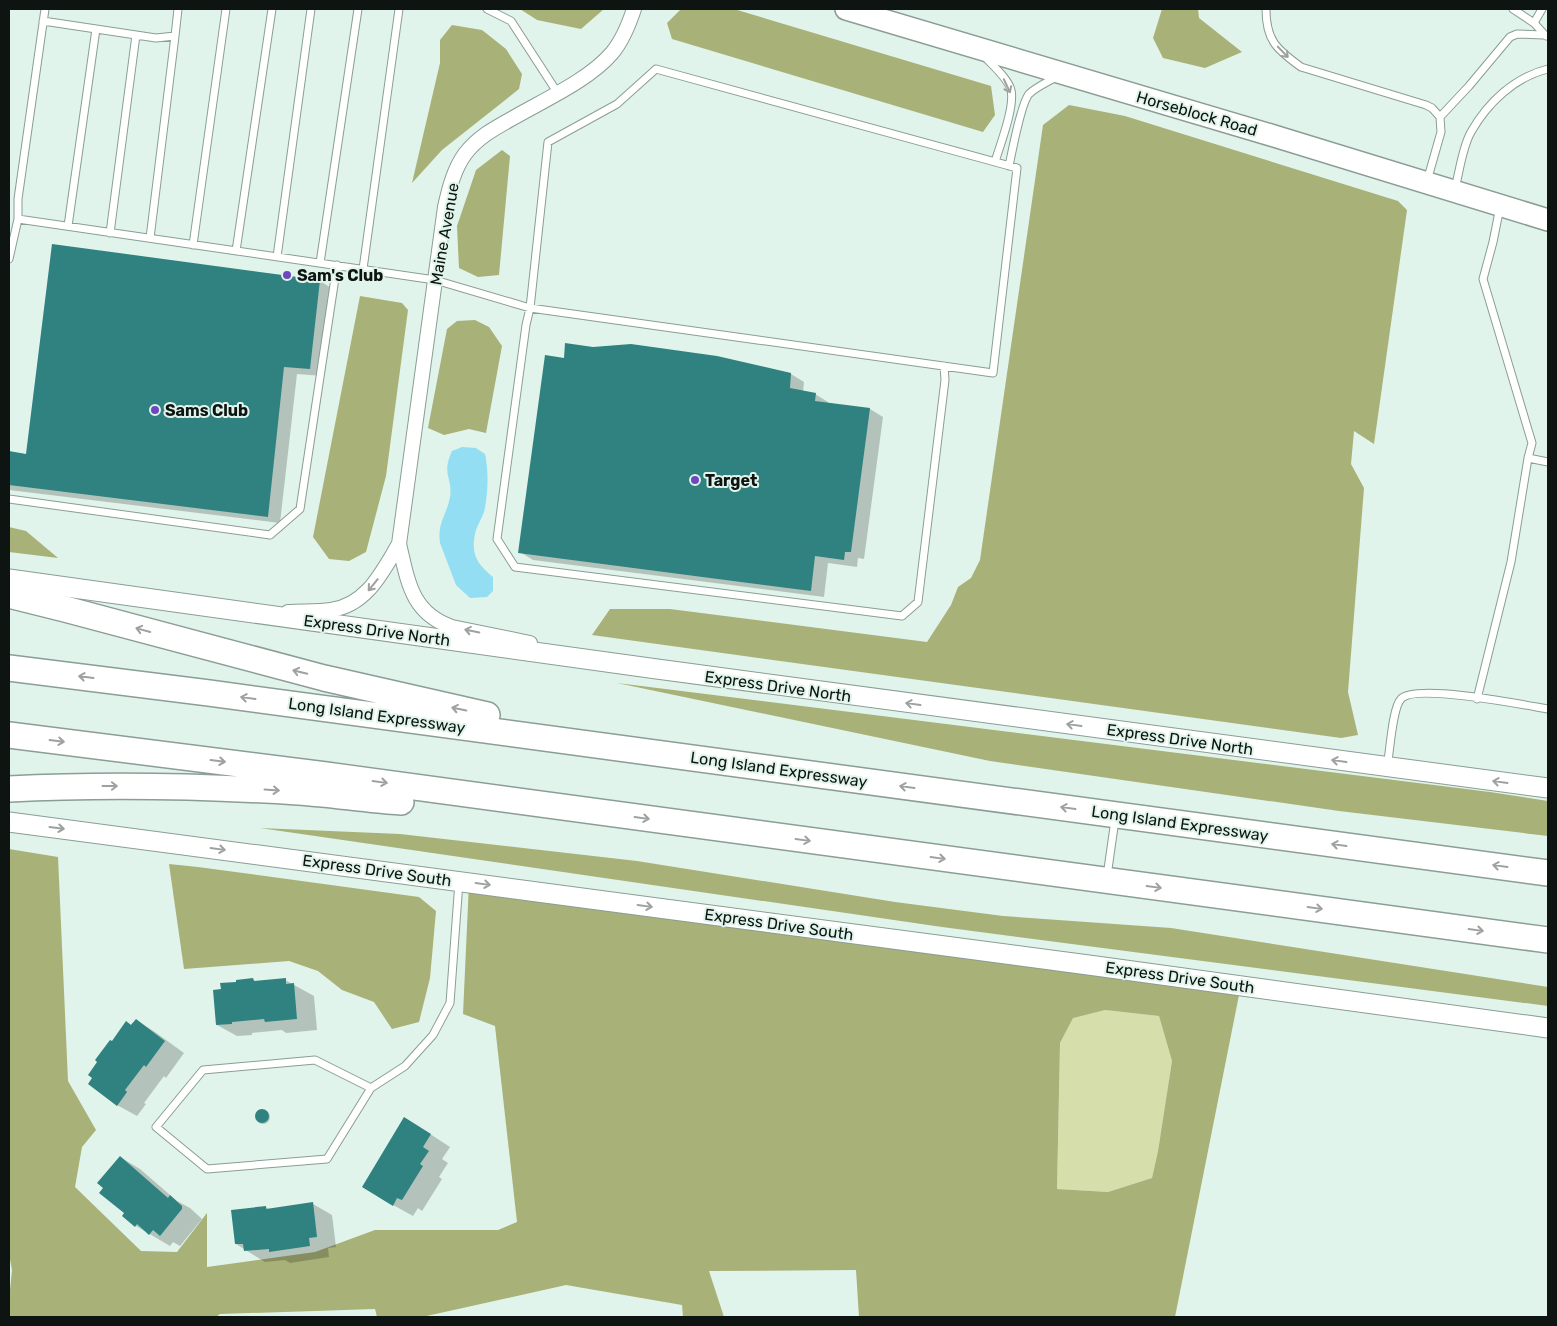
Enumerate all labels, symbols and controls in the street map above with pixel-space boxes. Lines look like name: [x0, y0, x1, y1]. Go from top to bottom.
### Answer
one-way arrow: [1277, 46, 1289, 58]
one-way arrow: [1003, 78, 1013, 93]
street label: Horseblock Road: [1134, 87, 1260, 140]
street label: Maine Avenue: [426, 181, 463, 287]
place label: Sam's Club: [297, 266, 383, 285]
marker: Sam's Club: [281, 269, 293, 281]
place label: Sams Club: [165, 401, 248, 420]
marker: Sams Club: [149, 404, 161, 416]
place label: Target: [705, 471, 758, 490]
marker: Target: [689, 474, 701, 486]
one-way arrow: [367, 578, 378, 591]
street label: Express Drive North: [302, 611, 451, 650]
one-way arrow: [136, 625, 152, 634]
one-way arrow: [465, 626, 481, 635]
one-way arrow: [293, 667, 309, 676]
street label: Express Drive North: [703, 667, 852, 706]
one-way arrow: [79, 672, 95, 682]
one-way arrow: [240, 693, 256, 703]
street label: Long Island Expressway: [287, 694, 467, 737]
one-way arrow: [905, 698, 921, 708]
one-way arrow: [451, 704, 467, 713]
one-way arrow: [1066, 720, 1082, 730]
street label: Express Drive North: [1105, 720, 1254, 759]
one-way arrow: [49, 736, 65, 746]
street label: Long Island Expressway: [689, 748, 869, 791]
one-way arrow: [1331, 755, 1347, 765]
one-way arrow: [210, 757, 226, 767]
one-way arrow: [1492, 777, 1508, 787]
one-way arrow: [371, 778, 387, 788]
one-way arrow: [102, 781, 118, 791]
one-way arrow: [899, 781, 915, 791]
one-way arrow: [264, 786, 280, 795]
street label: Long Island Expressway: [1090, 802, 1270, 845]
one-way arrow: [1060, 803, 1076, 813]
one-way arrow: [633, 813, 649, 823]
one-way arrow: [49, 823, 65, 833]
one-way arrow: [794, 835, 810, 845]
one-way arrow: [1331, 839, 1347, 849]
one-way arrow: [210, 844, 226, 854]
street label: Express Drive South: [301, 851, 453, 890]
one-way arrow: [930, 853, 946, 863]
one-way arrow: [1492, 861, 1508, 871]
one-way arrow: [475, 880, 491, 890]
one-way arrow: [1146, 882, 1162, 892]
one-way arrow: [636, 901, 652, 911]
one-way arrow: [1307, 904, 1323, 914]
street label: Express Drive South: [703, 905, 855, 944]
one-way arrow: [1468, 925, 1484, 935]
street label: Express Drive South: [1104, 958, 1256, 997]

